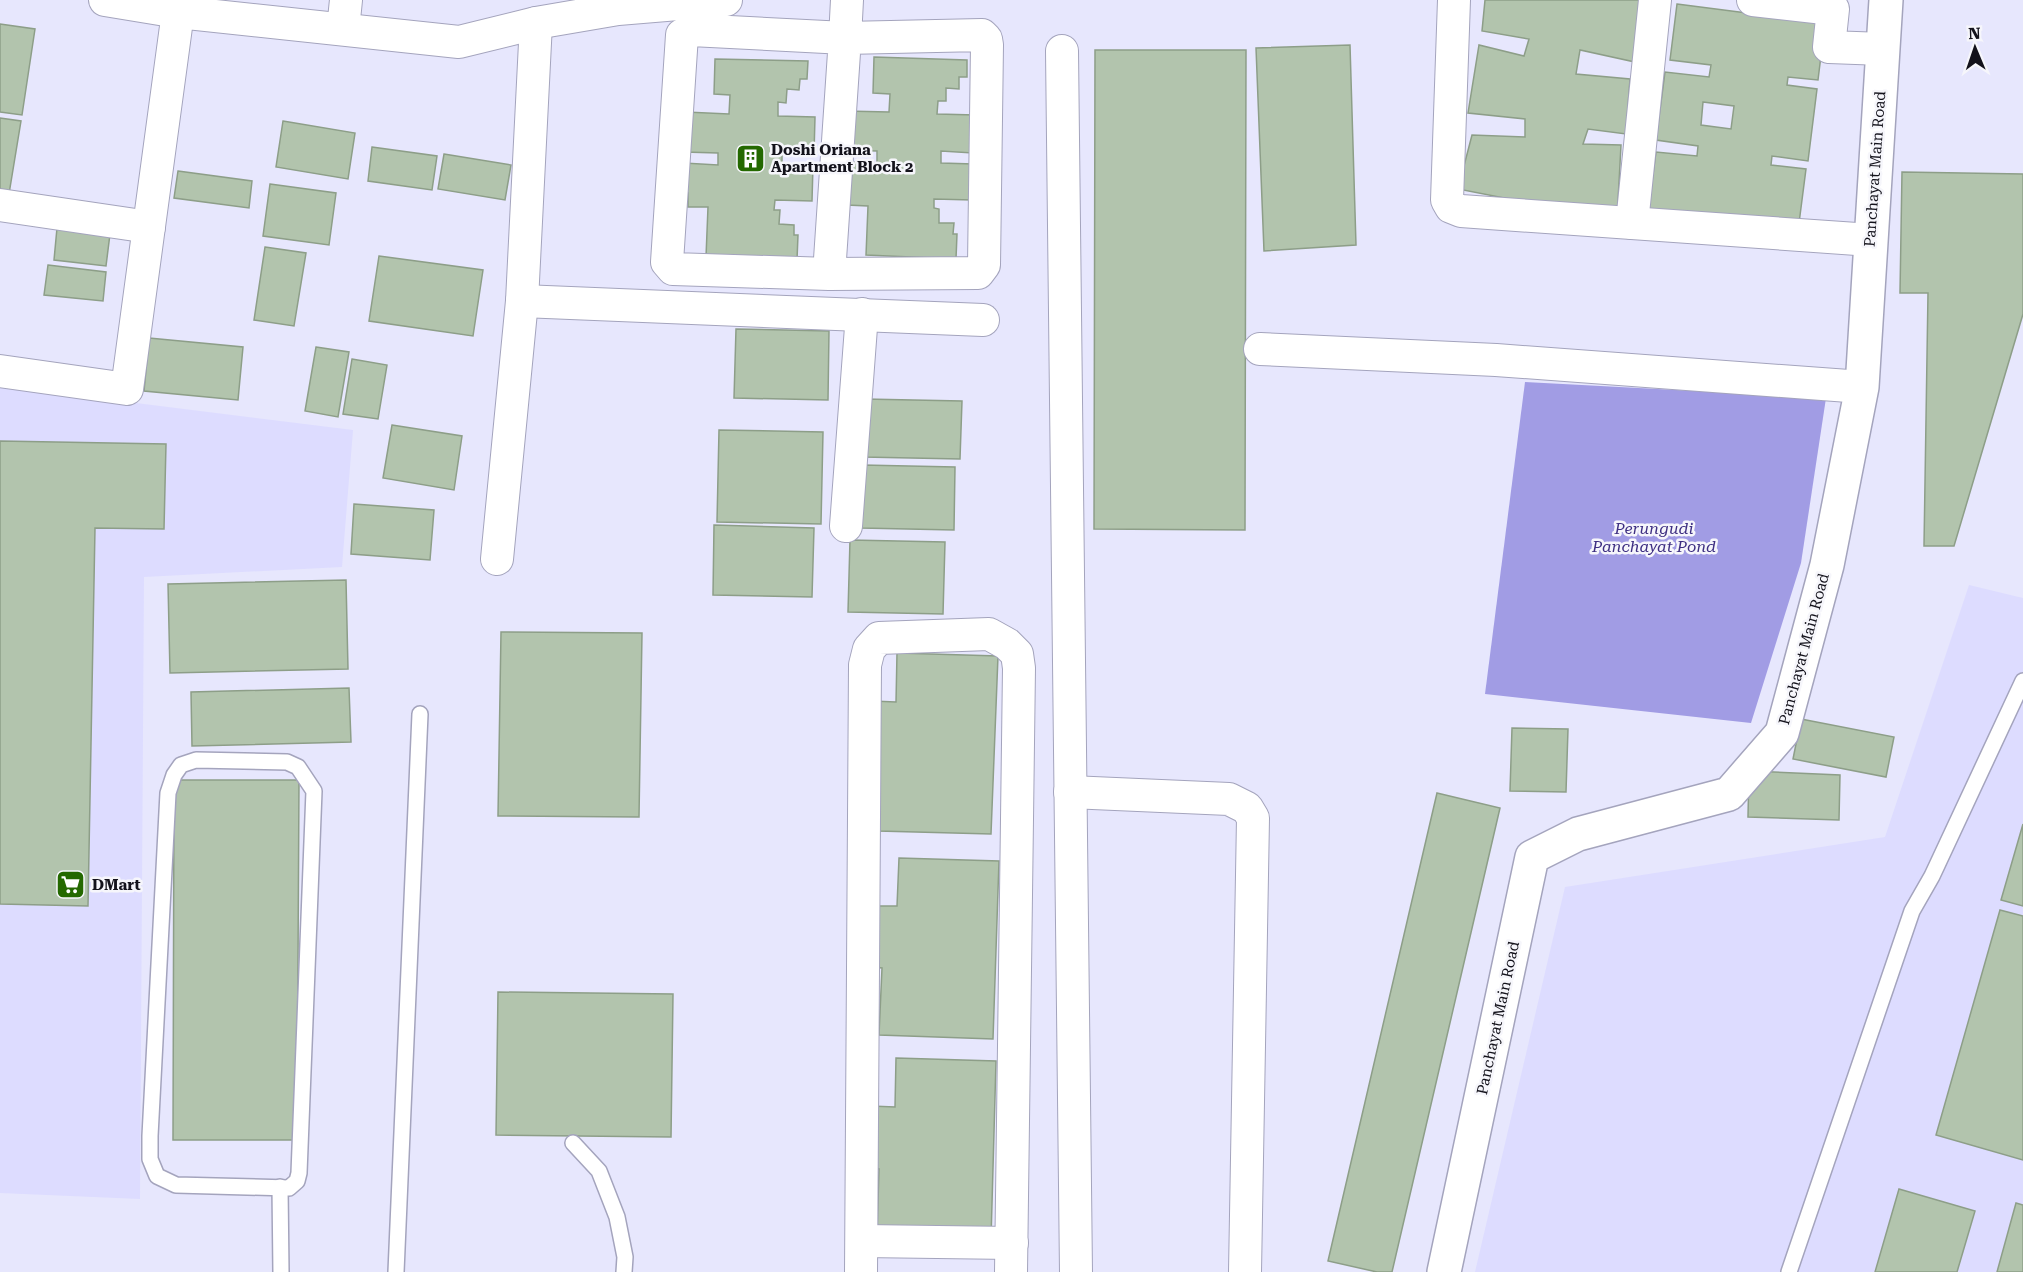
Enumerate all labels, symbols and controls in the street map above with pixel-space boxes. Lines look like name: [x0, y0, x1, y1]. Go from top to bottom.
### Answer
north arrow: [1945, 18, 2005, 78]
text: N: [1968, 24, 1981, 43]
street label: Panchayat Main Road: [1861, 90, 1889, 248]
place label: Doshi Oriana Apartment Block 2: [771, 141, 914, 176]
building icon: Doshi Oriana Apartment Block 2: [734, 143, 766, 175]
water label: Perungudi Panchayat Pond: [1591, 519, 1716, 556]
street label: Panchayat Main Road: [1775, 571, 1833, 727]
supermarket icon: DMart: [55, 869, 87, 901]
place label: DMart: [92, 876, 140, 894]
street label: Panchayat Main Road: [1473, 939, 1523, 1096]

